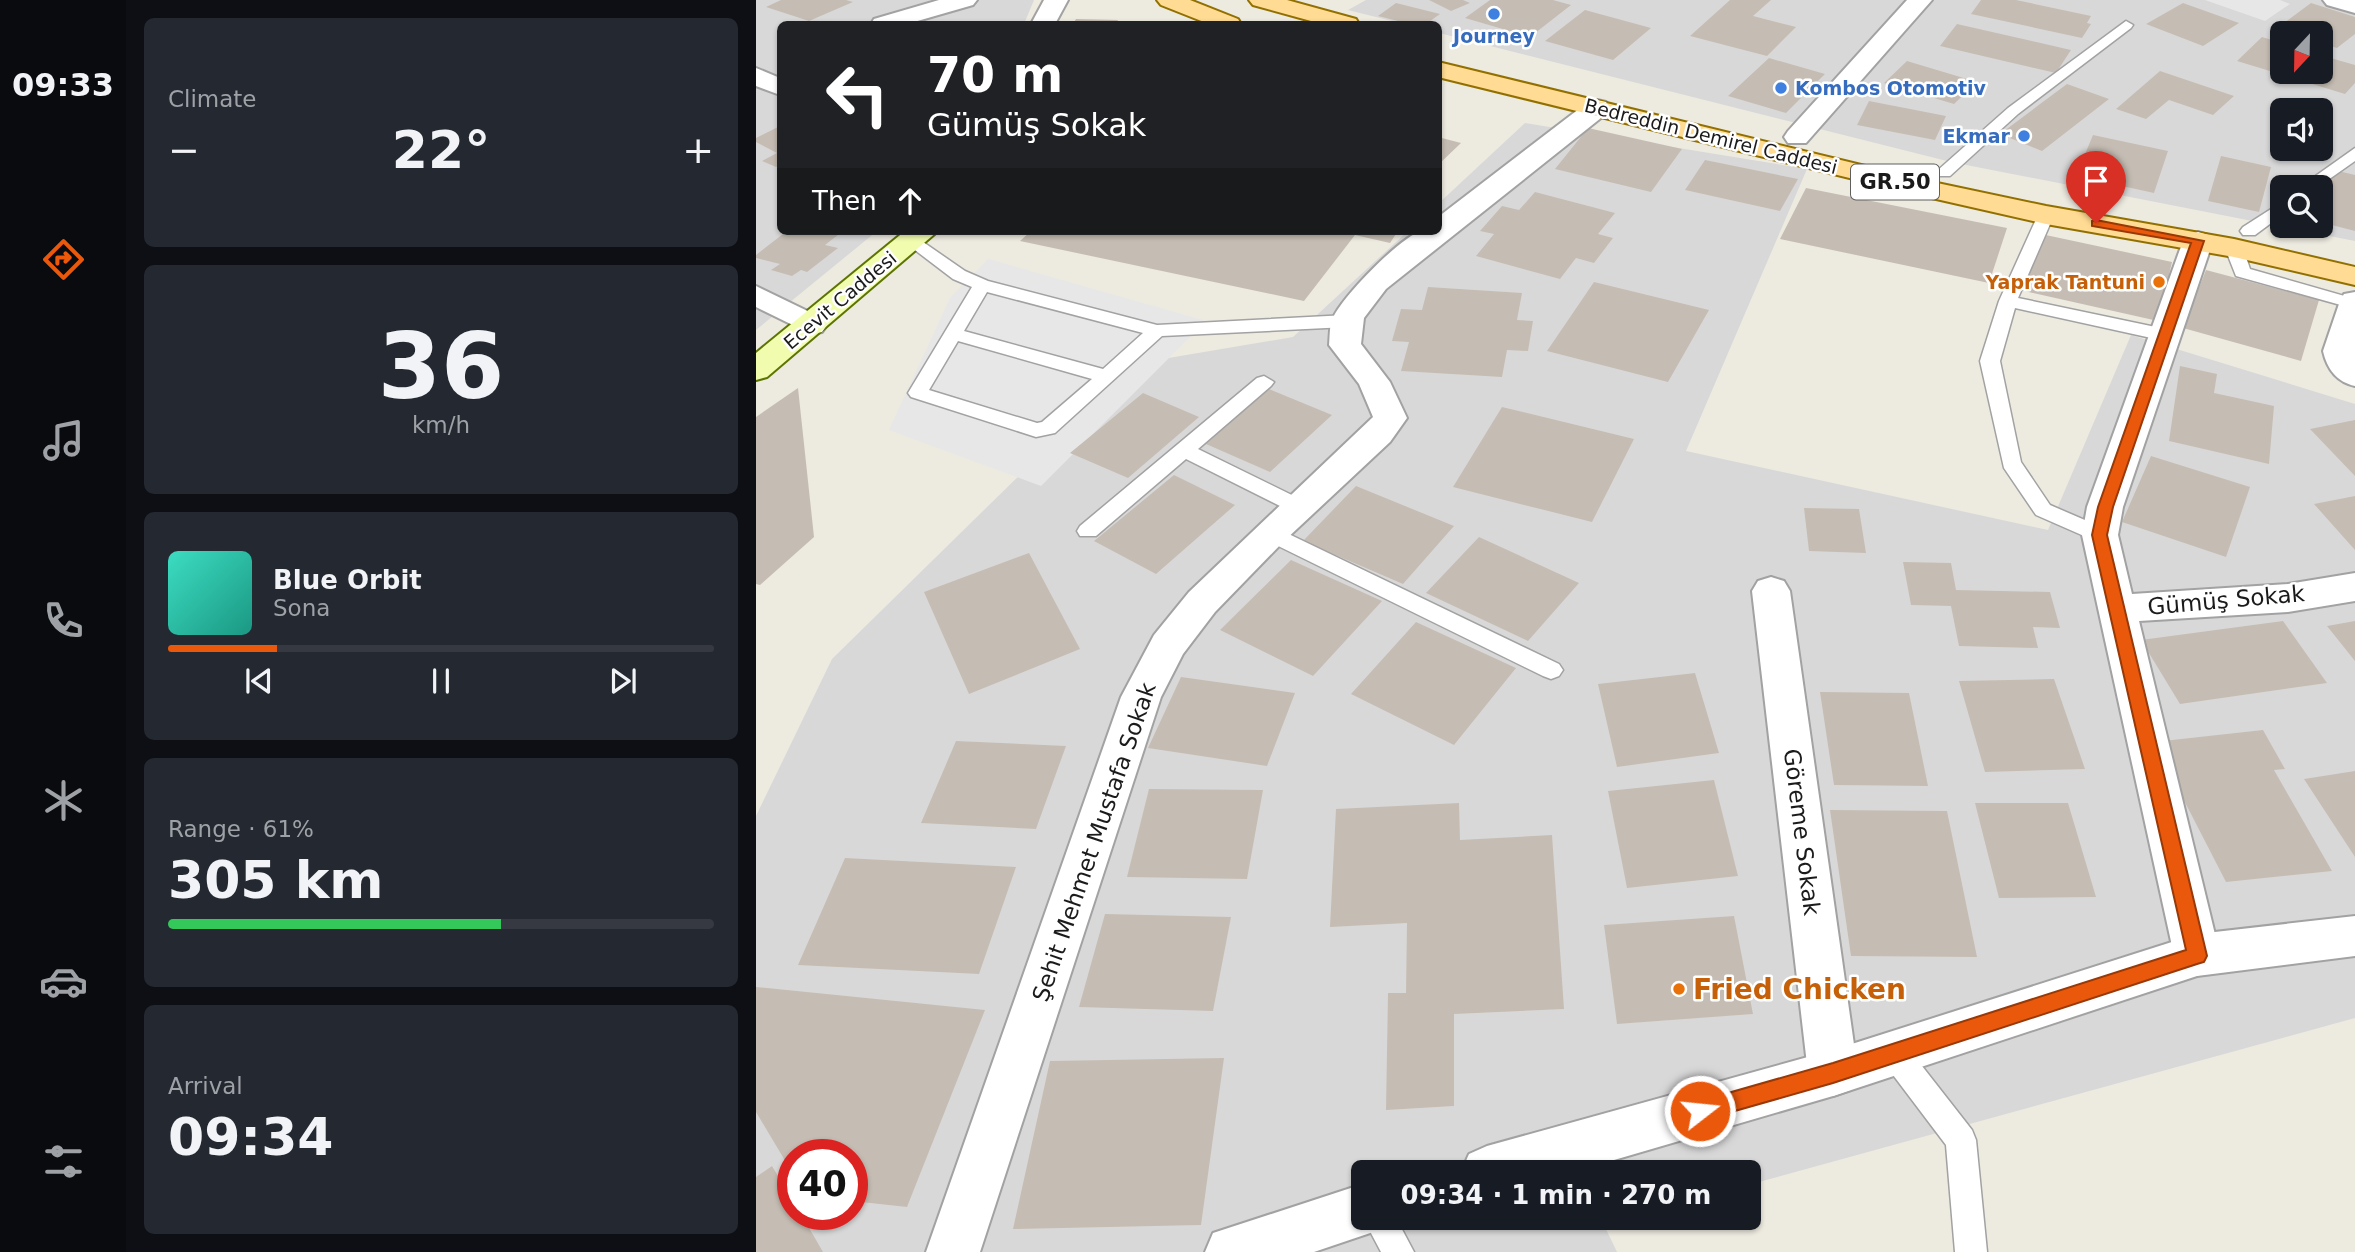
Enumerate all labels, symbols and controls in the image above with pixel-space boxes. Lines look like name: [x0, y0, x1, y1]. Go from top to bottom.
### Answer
marker: Journey: [1486, 6, 1502, 22]
north arrow: [2270, 21, 2333, 84]
map controls: [2270, 21, 2333, 238]
place label: Journey: [1451, 25, 1536, 47]
text: 70 m: [927, 47, 1063, 104]
icon: left: [812, 49, 903, 140]
text: 09:33: [12, 66, 114, 104]
place label: Kombos Otomotiv: [1795, 77, 1987, 99]
marker: Kombos Otomotiv: [1773, 80, 1789, 96]
text: Climate: [168, 86, 257, 112]
street label: Bedreddin Demirel Caddesi: [1582, 94, 1840, 178]
button: sound: [2270, 98, 2333, 161]
text: Gümüş Sokak: [927, 106, 1146, 144]
text: 22°: [392, 120, 490, 180]
place label: Ekmar: [1942, 125, 2011, 147]
text: −: [168, 128, 200, 172]
text: +: [682, 128, 714, 172]
marker: Ekmar: [2016, 128, 2032, 144]
pin: [2066, 151, 2126, 223]
icon: arrive: [2077, 162, 2115, 200]
road number: GR.50: [1851, 164, 1939, 200]
button: search: [2270, 175, 2333, 238]
icon: ahead: [891, 182, 929, 220]
text: Then: [812, 186, 877, 216]
icon: directions: [39, 235, 88, 284]
street label: Ecevit Caddesi: [779, 247, 901, 353]
place label: Yaprak Tantuni: [1985, 271, 2145, 293]
marker: Yaprak Tantuni: [2151, 274, 2167, 290]
text: 36: [378, 314, 504, 419]
text: km/h: [412, 412, 470, 438]
icon: music: [39, 416, 88, 465]
text: Blue Orbit: [273, 565, 422, 595]
street label: Gümüş Sokak: [2146, 580, 2306, 620]
text: Sona: [273, 595, 330, 621]
icon: phone: [39, 596, 88, 645]
icon: previous: [240, 662, 278, 700]
icon: pause: [422, 662, 460, 700]
icon: next: [604, 662, 642, 700]
street label: Şehit Mehmet Mustafa Sokak: [1027, 679, 1161, 1005]
street label: Göreme Sokak: [1779, 747, 1825, 918]
icon: climate: [39, 776, 88, 825]
text: Range · 61%: [168, 816, 314, 842]
text: 305 km: [168, 850, 383, 910]
icon: car: [39, 957, 88, 1006]
place label: Fried Chicken: [1693, 973, 1906, 1006]
marker: Fried Chicken: [1671, 981, 1687, 997]
text: Arrival: [168, 1073, 243, 1099]
position arrow: [1663, 1074, 1737, 1148]
text: 09:34: [168, 1107, 334, 1167]
icon: filters: [39, 1137, 88, 1186]
speed limit sign: 40: [777, 1139, 868, 1230]
text: 09:34 · 1 min · 270 m: [1401, 1180, 1711, 1210]

